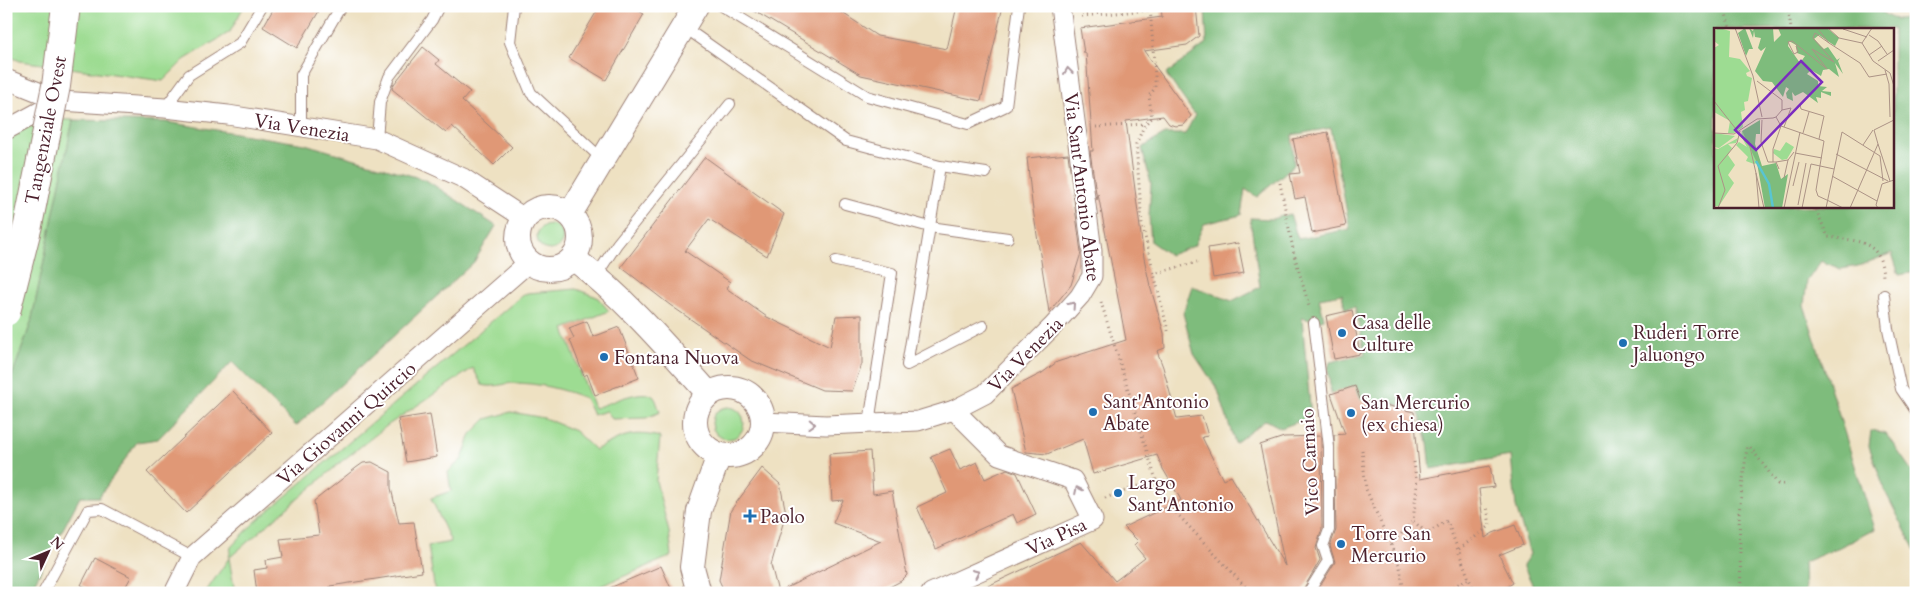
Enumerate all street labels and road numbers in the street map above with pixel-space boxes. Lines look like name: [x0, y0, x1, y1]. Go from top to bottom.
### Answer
street label: Tangenziale Ovest: [19, 54, 73, 207]
street label: Via Sant'Antonio Abate: [1058, 91, 1106, 283]
street label: Via Venezia: [252, 108, 352, 148]
street label: Via Venezia: [982, 311, 1069, 398]
street label: Via Giovanni Quircio: [272, 356, 422, 491]
street label: Vico Carnaio: [1294, 408, 1326, 516]
street label: Via Pisa: [1022, 512, 1091, 562]

